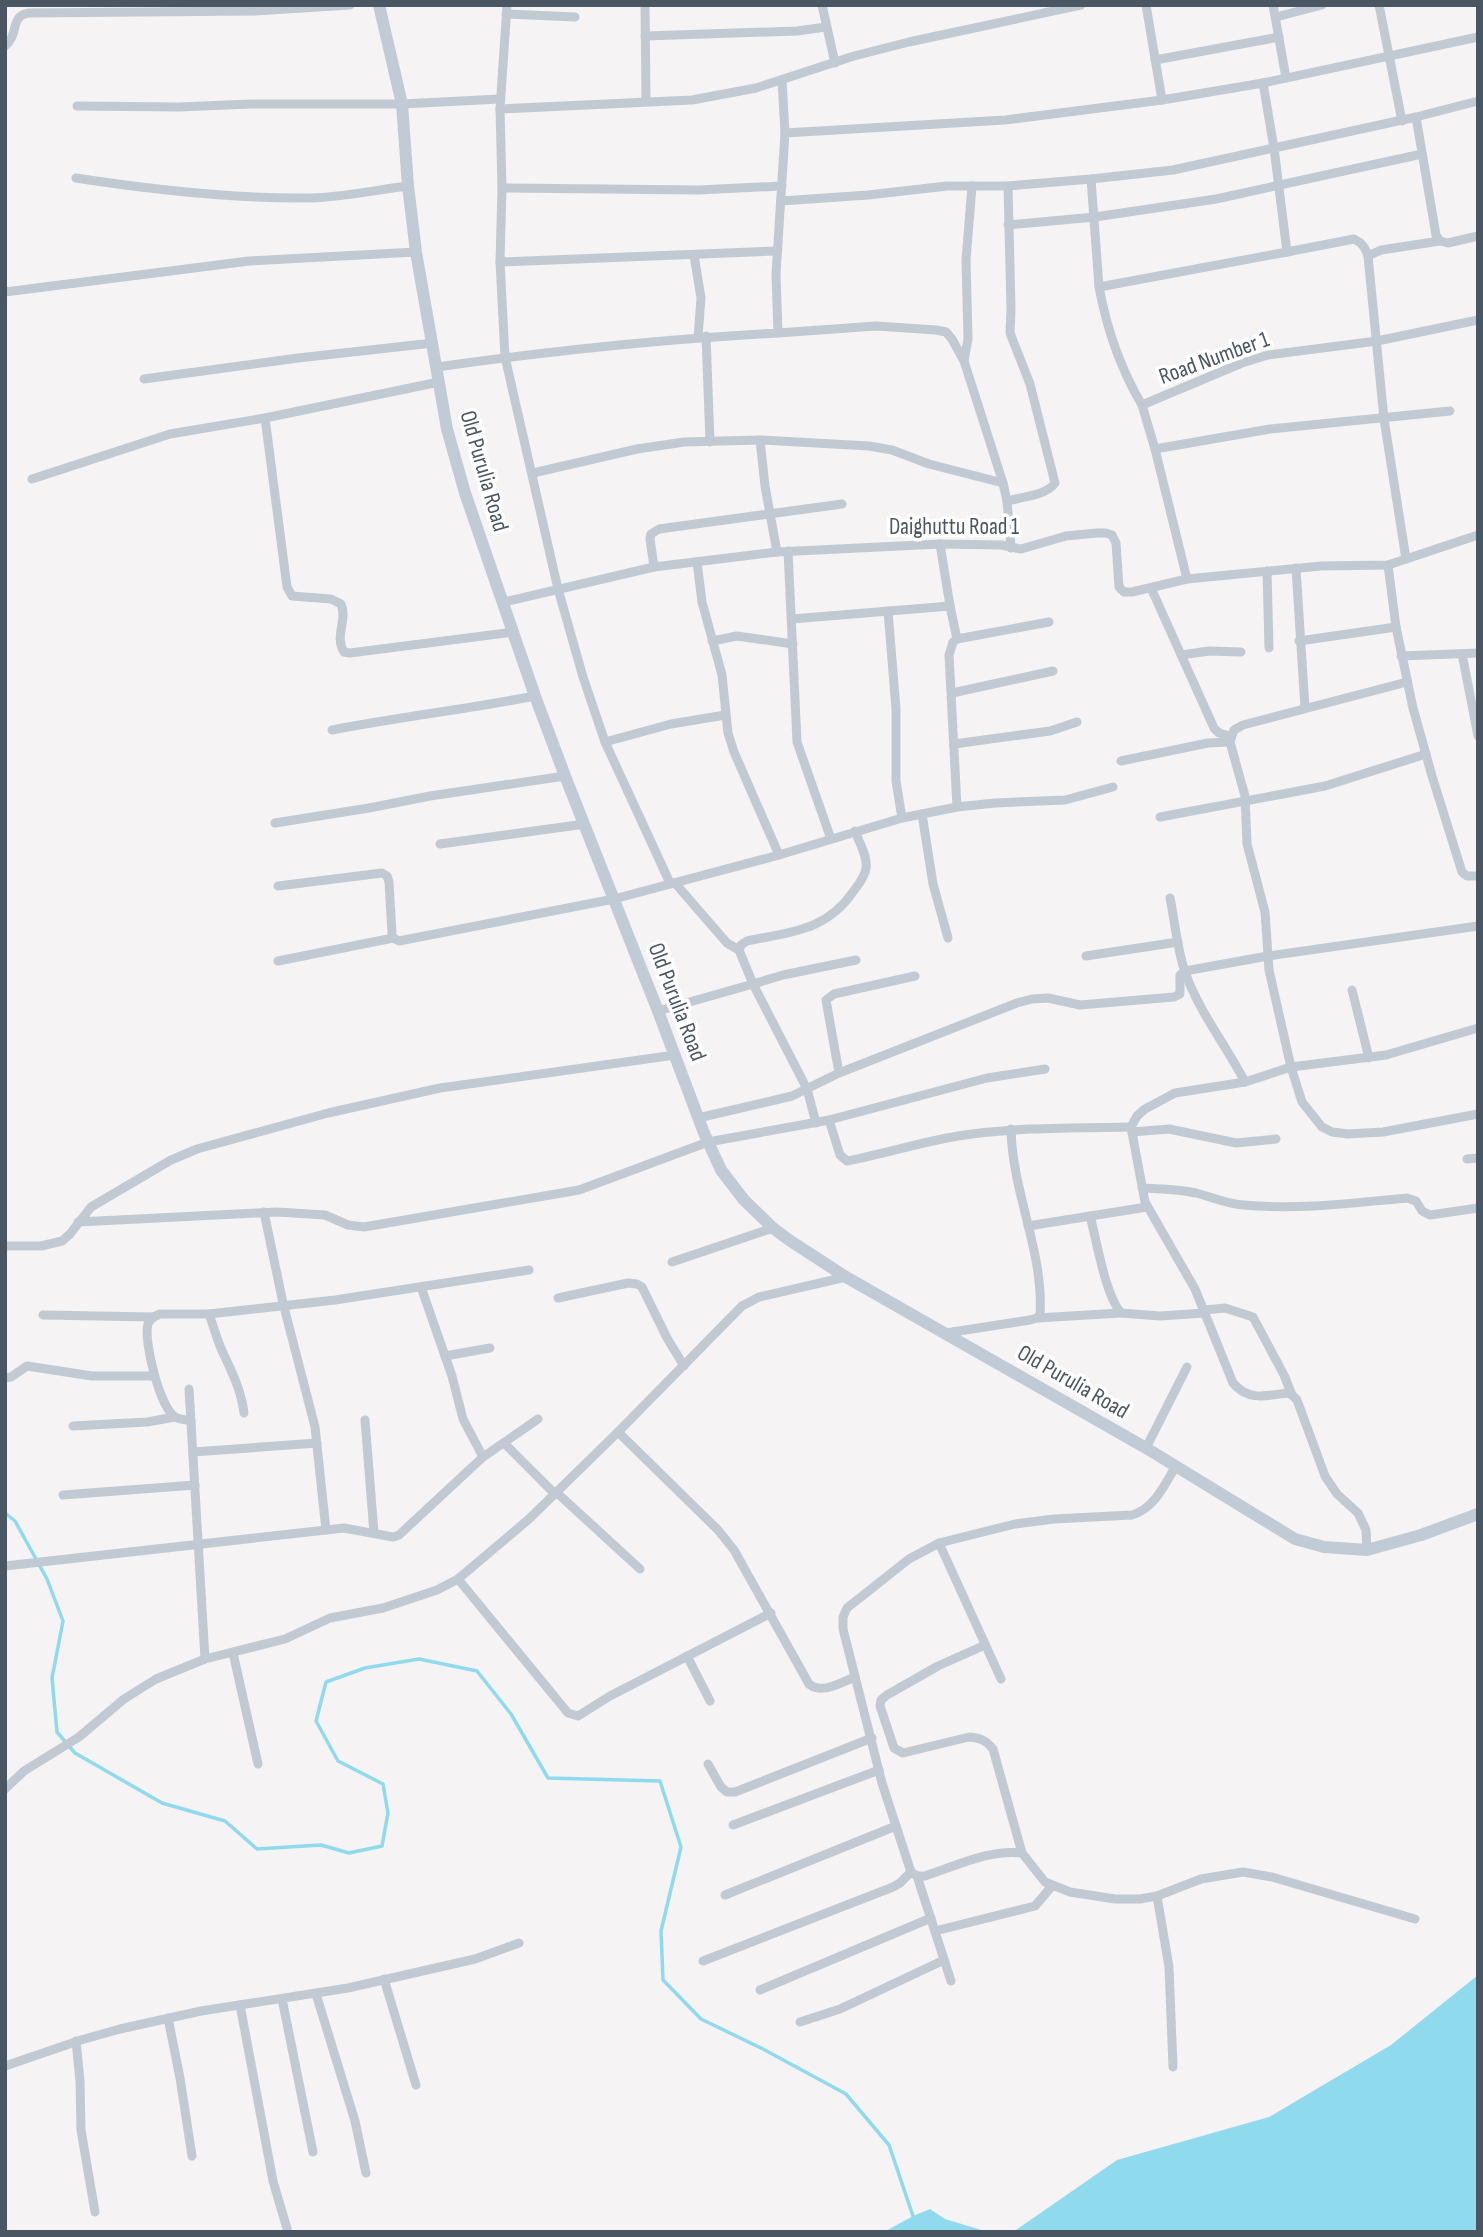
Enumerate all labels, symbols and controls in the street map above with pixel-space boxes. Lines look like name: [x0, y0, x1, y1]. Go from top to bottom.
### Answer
street label: Road Number 1: [1155, 325, 1273, 391]
street label: Old Purulia Road: [453, 407, 515, 535]
street label: Daighuttu Road 1: [889, 513, 1019, 541]
street label: Old Purulia Road: [642, 939, 712, 1065]
street label: Old Purulia Road: [1012, 1339, 1134, 1425]

